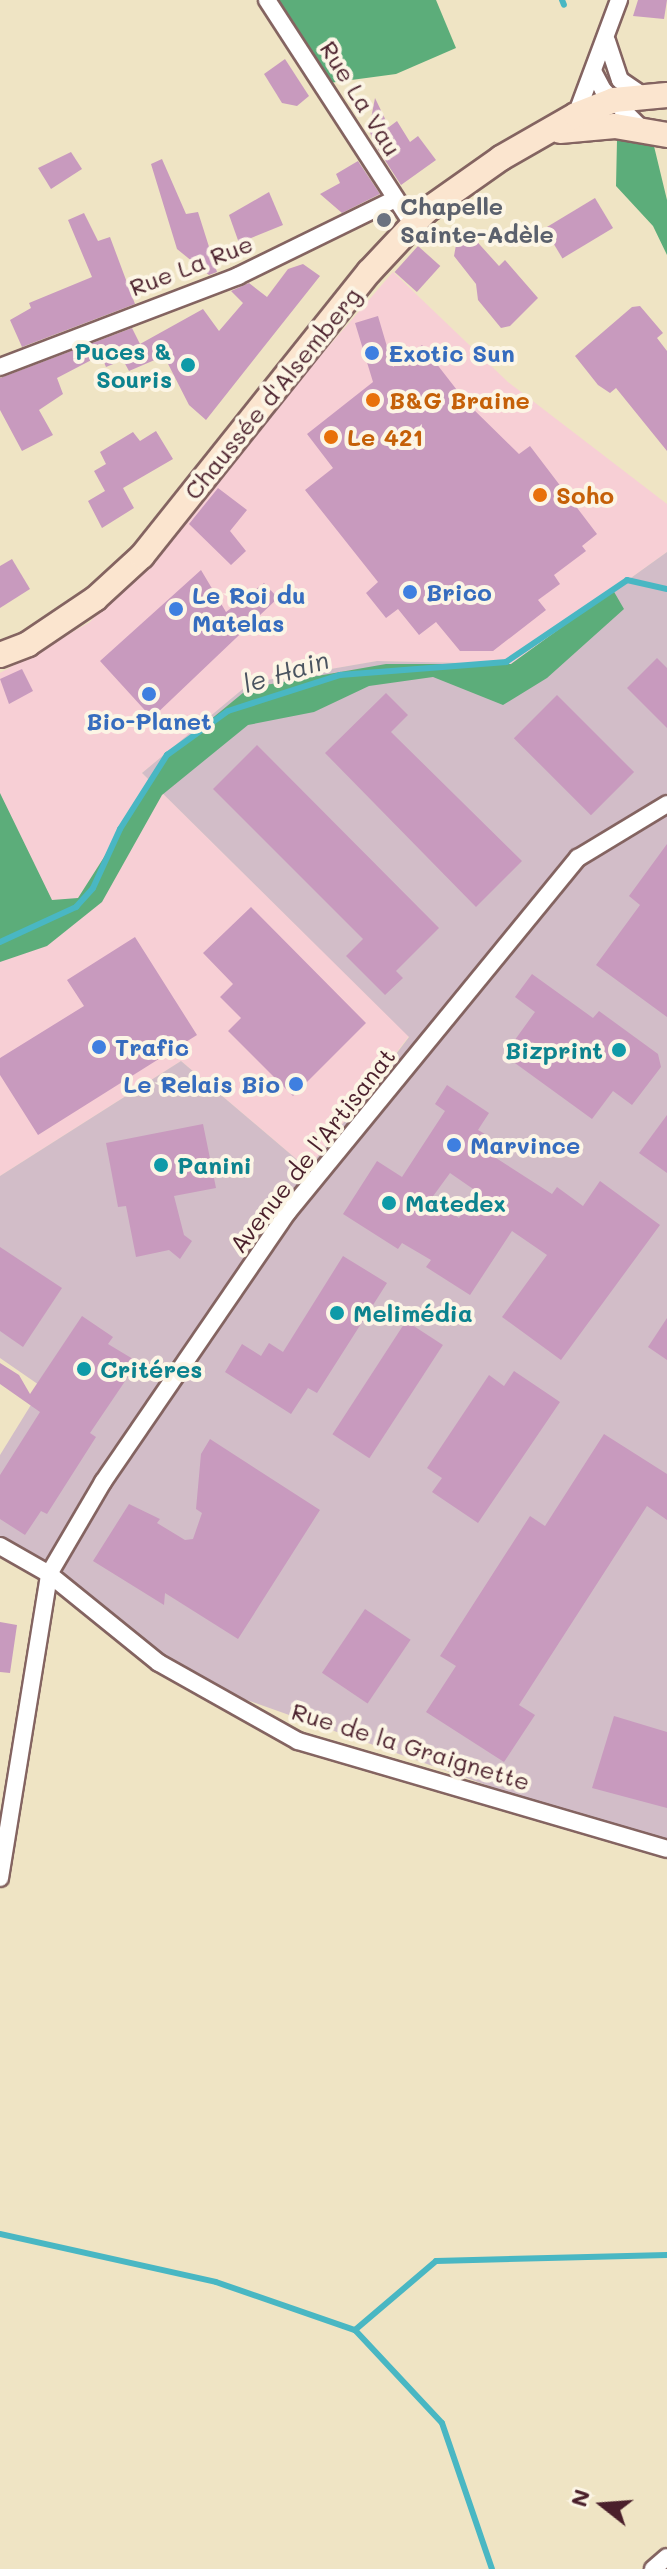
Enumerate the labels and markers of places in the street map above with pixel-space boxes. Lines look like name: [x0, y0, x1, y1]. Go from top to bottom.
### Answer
place label: Chapelle Sainte-Adèle: [400, 192, 554, 248]
marker: Chapelle Sainte-Adèle: [375, 211, 393, 229]
place label: Puces & Souris: [74, 337, 172, 393]
place label: Exotic Sun: [388, 339, 515, 367]
marker: Exotic Sun: [363, 344, 381, 362]
marker: Puces & Souris: [179, 356, 197, 374]
place label: B&G Braine: [389, 386, 530, 414]
marker: B&G Braine: [364, 391, 382, 409]
place label: Le 421: [347, 423, 423, 451]
marker: Le 421: [322, 428, 340, 446]
place label: Soho: [556, 481, 614, 509]
marker: Soho: [531, 486, 549, 504]
place label: Brico: [426, 578, 492, 606]
place label: Le Roi du Matelas: [192, 581, 306, 637]
marker: Brico: [401, 583, 419, 601]
marker: Le Roi du Matelas: [167, 600, 185, 618]
marker: Bio-Planet: [140, 685, 158, 703]
place label: Bio-Planet: [86, 707, 212, 735]
place label: Trafic: [115, 1033, 189, 1061]
place label: Bizprint: [505, 1036, 603, 1064]
marker: Trafic: [90, 1038, 108, 1056]
marker: Bizprint: [610, 1041, 628, 1059]
place label: Le Relais Bio: [123, 1070, 280, 1098]
marker: Le Relais Bio: [287, 1075, 305, 1093]
place label: Marvince: [470, 1131, 580, 1159]
marker: Marvince: [445, 1136, 463, 1154]
place label: Panini: [177, 1151, 252, 1179]
marker: Panini: [152, 1156, 170, 1174]
place label: Matedex: [405, 1189, 506, 1217]
marker: Matedex: [380, 1194, 398, 1212]
place label: Melimédia: [353, 1299, 473, 1327]
marker: Melimédia: [328, 1304, 346, 1322]
place label: Critéres: [100, 1355, 202, 1383]
marker: Critéres: [75, 1360, 93, 1378]

